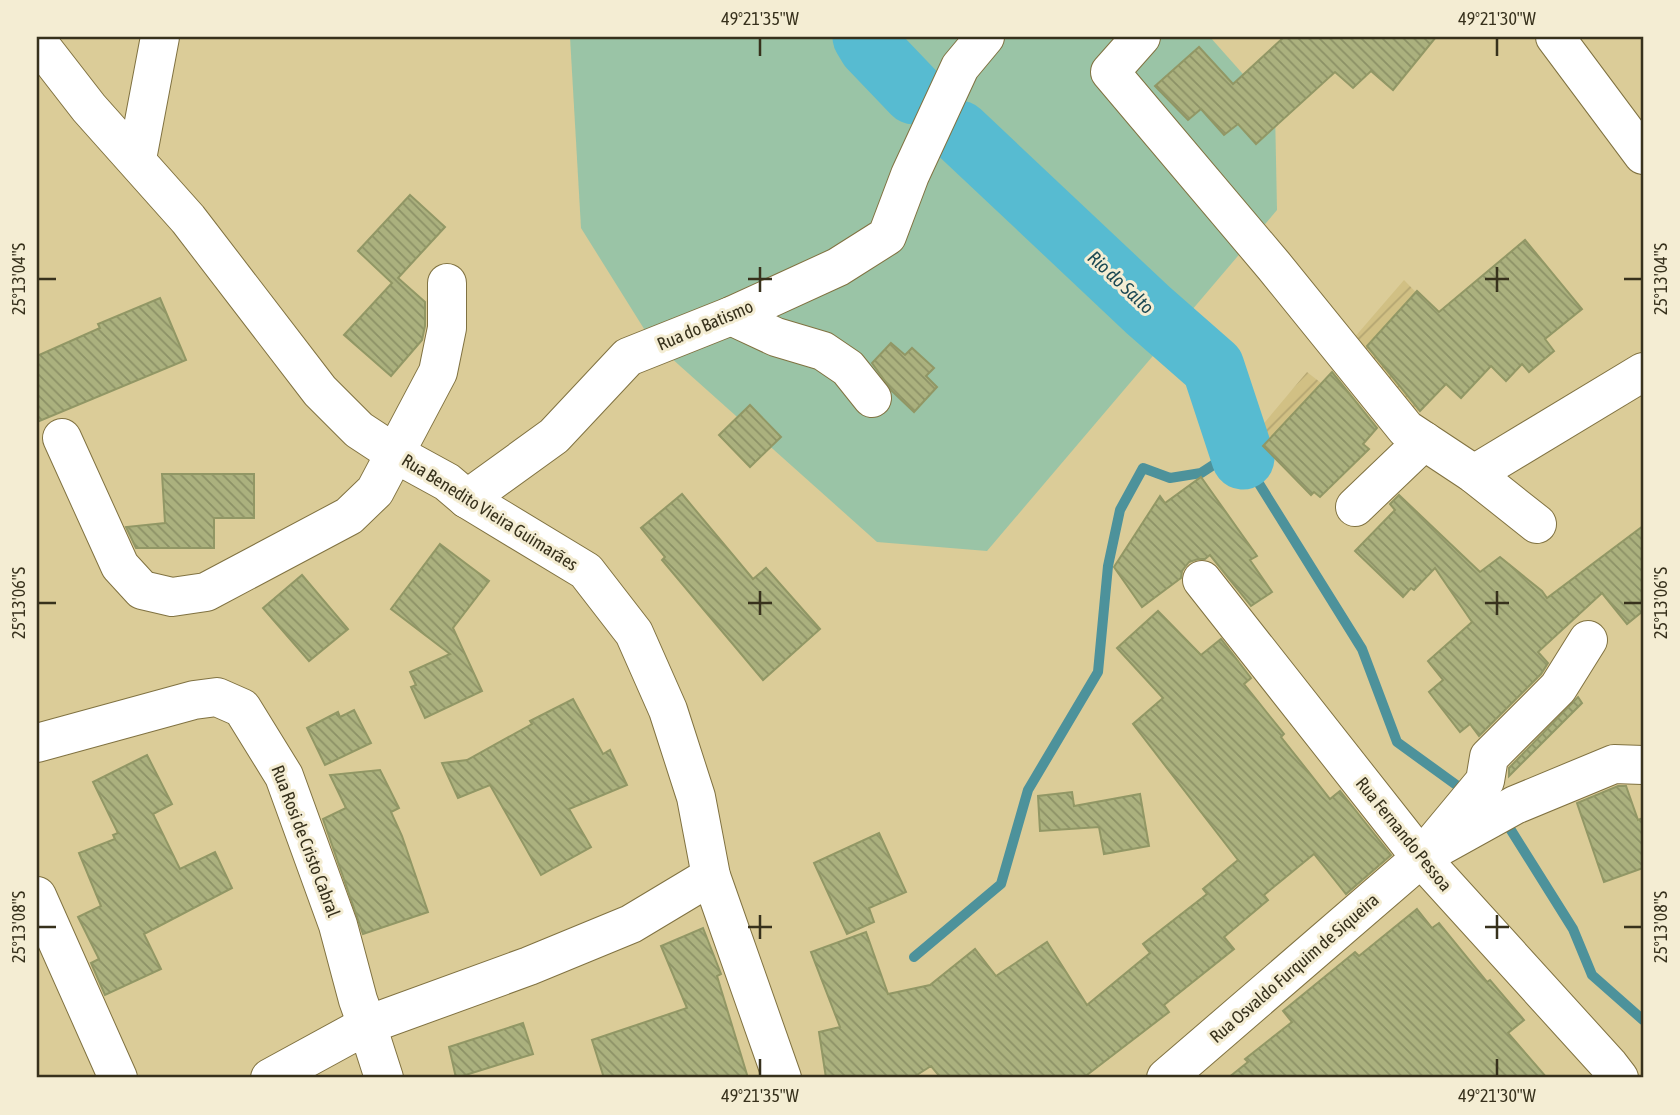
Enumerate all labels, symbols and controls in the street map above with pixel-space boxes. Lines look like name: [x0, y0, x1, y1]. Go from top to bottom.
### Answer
text: 49°21'35"W: [721, 8, 799, 29]
text: 49°21'30"W: [1458, 8, 1536, 29]
text: 25°13'04"S: [8, 243, 29, 315]
text: 25°13'04"S: [1650, 243, 1671, 315]
water label: Rio do Salto: [1084, 246, 1159, 318]
street label: Rua do Batismo: [654, 295, 756, 355]
street label: Rua Benedito Vieira Guimarães: [398, 449, 582, 575]
text: 25°13'06"S: [8, 567, 29, 639]
text: 25°13'06"S: [1650, 567, 1671, 639]
street label: Rua Rosi de Cristo Cabral: [267, 762, 345, 920]
street label: Rua Fernando Pessoa: [1352, 773, 1456, 895]
street label: Rua Osvaldo Furquim de Siqueira: [1205, 889, 1383, 1047]
text: 25°13'08"S: [8, 891, 29, 963]
text: 25°13'08"S: [1650, 891, 1671, 963]
text: 49°21'35"W: [721, 1085, 799, 1106]
text: 49°21'30"W: [1458, 1085, 1536, 1106]

